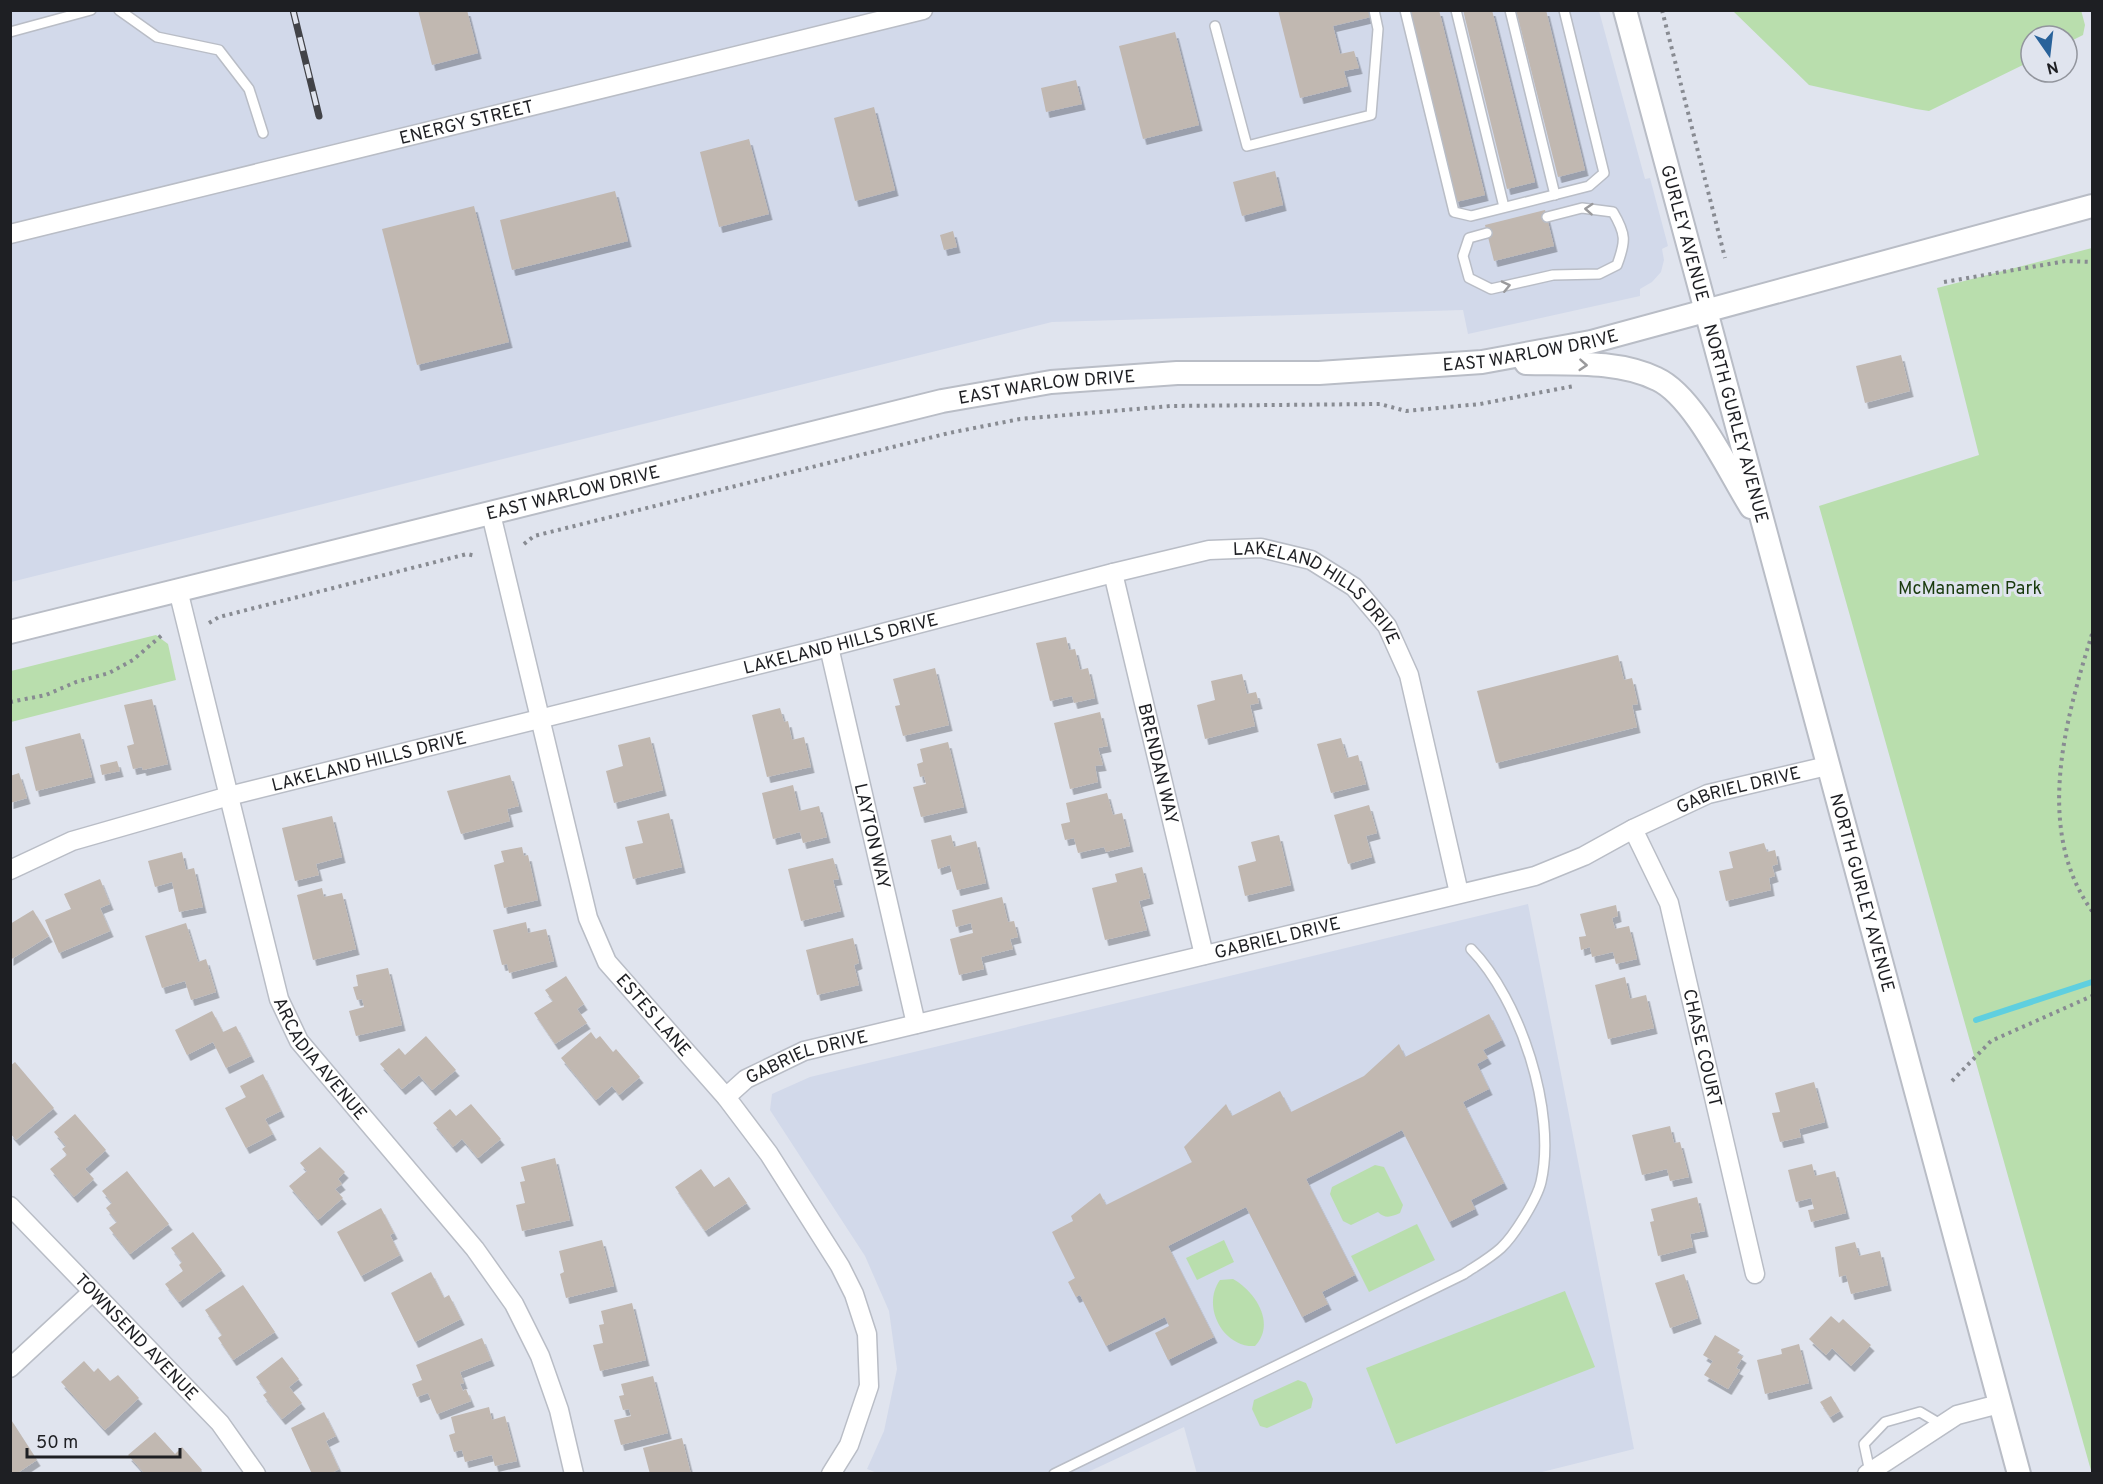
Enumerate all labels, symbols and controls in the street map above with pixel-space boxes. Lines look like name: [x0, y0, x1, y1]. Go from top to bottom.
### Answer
north arrow: [2019, 24, 2079, 84]
text: N: [2044, 56, 2060, 78]
street label: ENERGY STREET: [397, 96, 536, 151]
street label: GURLEY AVENUE: [1654, 163, 1713, 304]
one-way arrow: [1584, 203, 1593, 216]
one-way arrow: [1501, 280, 1511, 293]
street label: NORTH GURLEY AVENUE: [1697, 322, 1773, 526]
street label: EAST WARLOW DRIVE: [1442, 325, 1621, 378]
one-way arrow: [1578, 358, 1587, 371]
street label: EAST WARLOW DRIVE: [957, 366, 1136, 411]
street label: EAST WARLOW DRIVE: [484, 461, 663, 527]
street label: LAKELAND HILLS DRIVE: [1232, 538, 1404, 648]
park label: McManamen Park: [1898, 578, 2042, 601]
street label: LAKELAND HILLS DRIVE: [741, 609, 941, 681]
street label: BRENDAN WAY: [1131, 701, 1182, 827]
street label: LAKELAND HILLS DRIVE: [269, 727, 469, 798]
street label: GABRIEL DRIVE: [1673, 763, 1803, 820]
street label: LAYTON WAY: [848, 781, 895, 892]
street label: NORTH GURLEY AVENUE: [1823, 791, 1899, 995]
street label: GABRIEL DRIVE: [1212, 913, 1343, 965]
street label: ESTES LANE: [610, 970, 695, 1062]
street label: CHASE COURT: [1676, 987, 1726, 1109]
street label: ARCADIA AVENUE: [267, 994, 371, 1126]
street label: GABRIEL DRIVE: [742, 1026, 870, 1090]
street label: TOWNSEND AVENUE: [69, 1269, 202, 1406]
scale bar: [27, 1421, 180, 1459]
text: 50 m: [36, 1432, 78, 1455]

